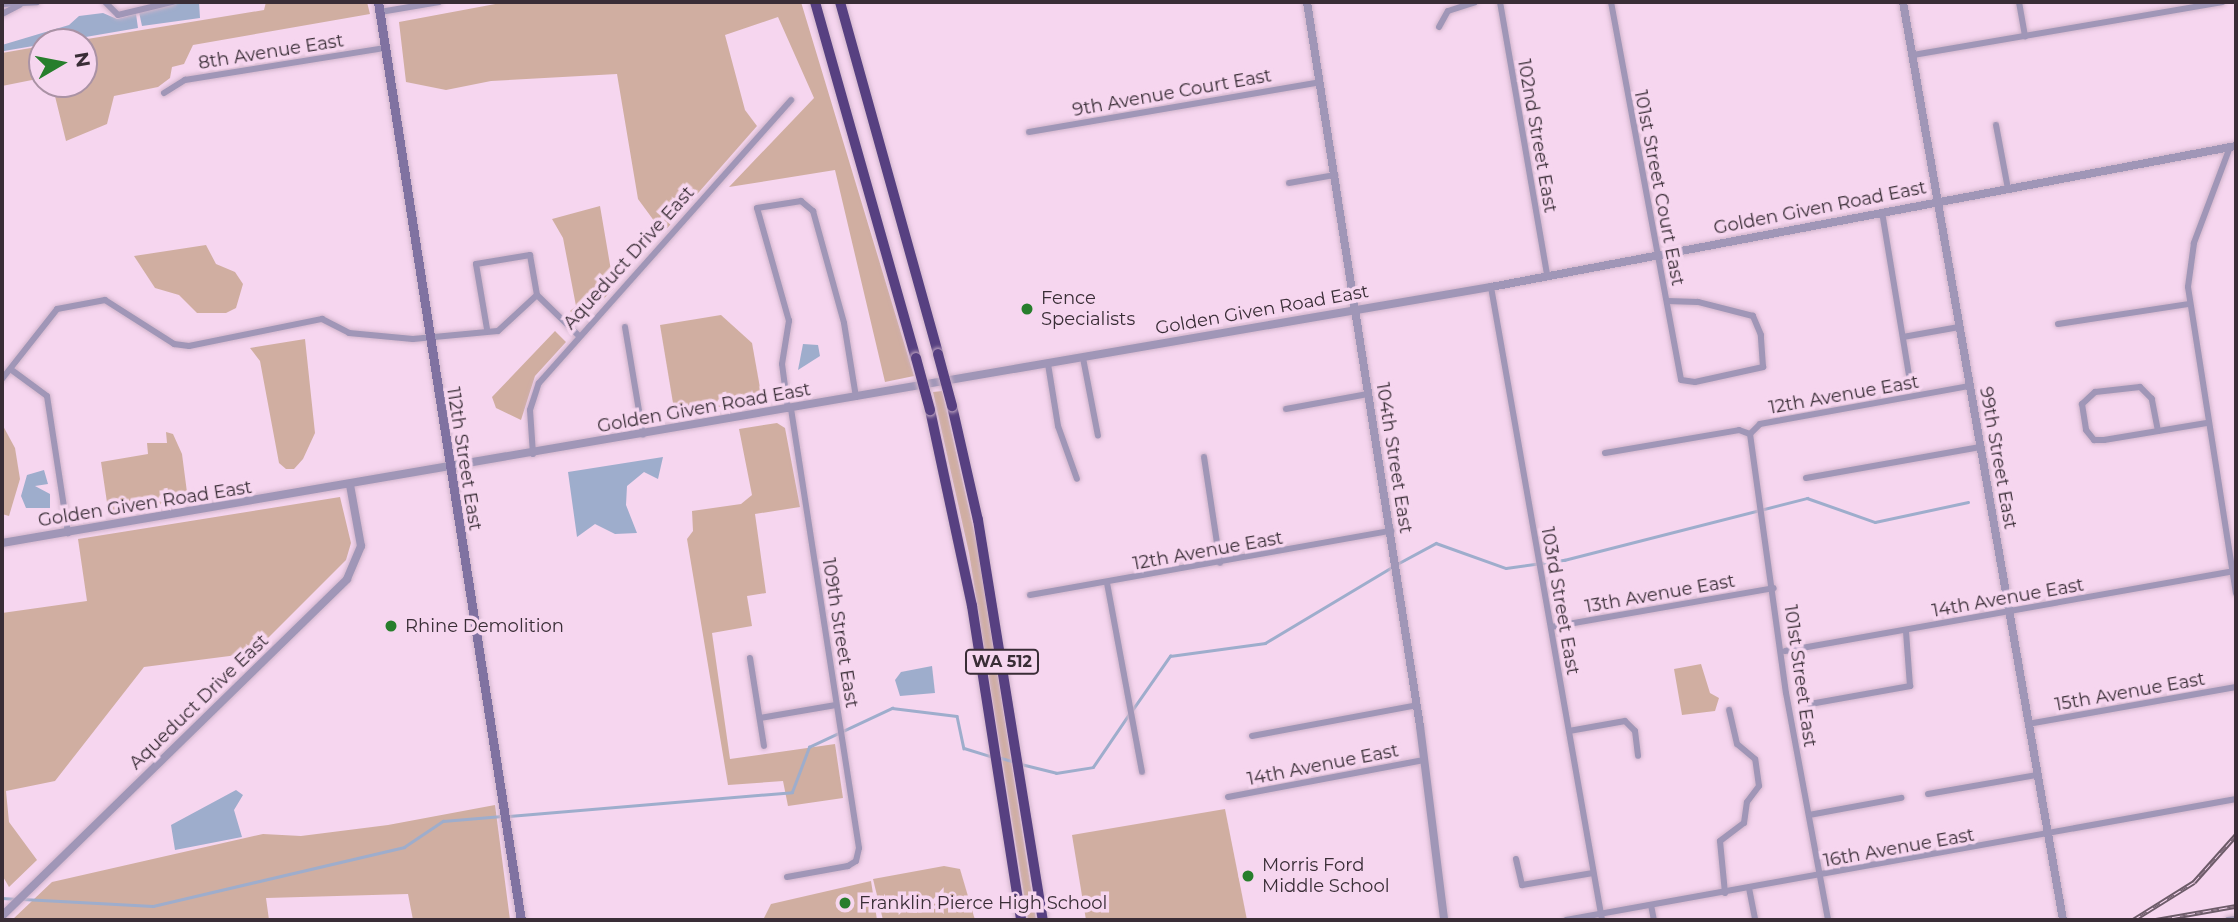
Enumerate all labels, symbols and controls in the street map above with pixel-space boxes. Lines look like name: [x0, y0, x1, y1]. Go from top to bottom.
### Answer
north arrow: [28, 28, 98, 98]
street label: 8th Avenue East: [197, 30, 345, 74]
text: N: [70, 50, 95, 69]
street label: 102nd Street East: [1513, 58, 1561, 214]
street label: 9th Avenue Court East: [1071, 65, 1273, 121]
street label: 101st Street Court East: [1629, 88, 1689, 288]
street label: Golden Given Road East: [1712, 177, 1928, 239]
street label: Aqueduct Drive East: [559, 182, 699, 334]
street label: Golden Given Road East: [1154, 281, 1370, 339]
place label: Fence Specialists: [1041, 288, 1135, 330]
marker: Fence Specialists: [1019, 301, 1035, 317]
street label: 12th Avenue East: [1767, 371, 1921, 419]
street label: Golden Given Road East: [596, 379, 812, 437]
street label: 104th Street East: [1371, 381, 1417, 535]
street label: 99th Street East: [1975, 385, 2021, 531]
street label: 112th Street East: [442, 386, 486, 532]
street label: Golden Given Road East: [36, 476, 254, 532]
street label: 103rd Street East: [1536, 525, 1584, 677]
street label: 12th Avenue East: [1131, 527, 1285, 575]
street label: 109th Street East: [817, 556, 863, 710]
street label: 13th Avenue East: [1583, 570, 1737, 618]
street label: 14th Avenue East: [1930, 574, 2086, 622]
street label: 101st Street East: [1779, 603, 1821, 749]
place label: Rhine Demolition: [405, 615, 564, 637]
marker: Rhine Demolition: [383, 618, 399, 634]
street label: Aqueduct Drive East: [125, 630, 273, 774]
road number: WA 512: [964, 650, 1040, 674]
street label: 15th Avenue East: [2053, 668, 2207, 716]
street label: 14th Avenue East: [1245, 740, 1401, 790]
street label: 16th Avenue East: [1822, 824, 1976, 872]
place label: Morris Ford Middle School: [1262, 855, 1390, 898]
marker: Morris Ford Middle School: [1240, 868, 1256, 884]
place label: Franklin Pierce High School: [859, 892, 1107, 914]
marker: Franklin Pierce High School: [837, 895, 853, 911]

